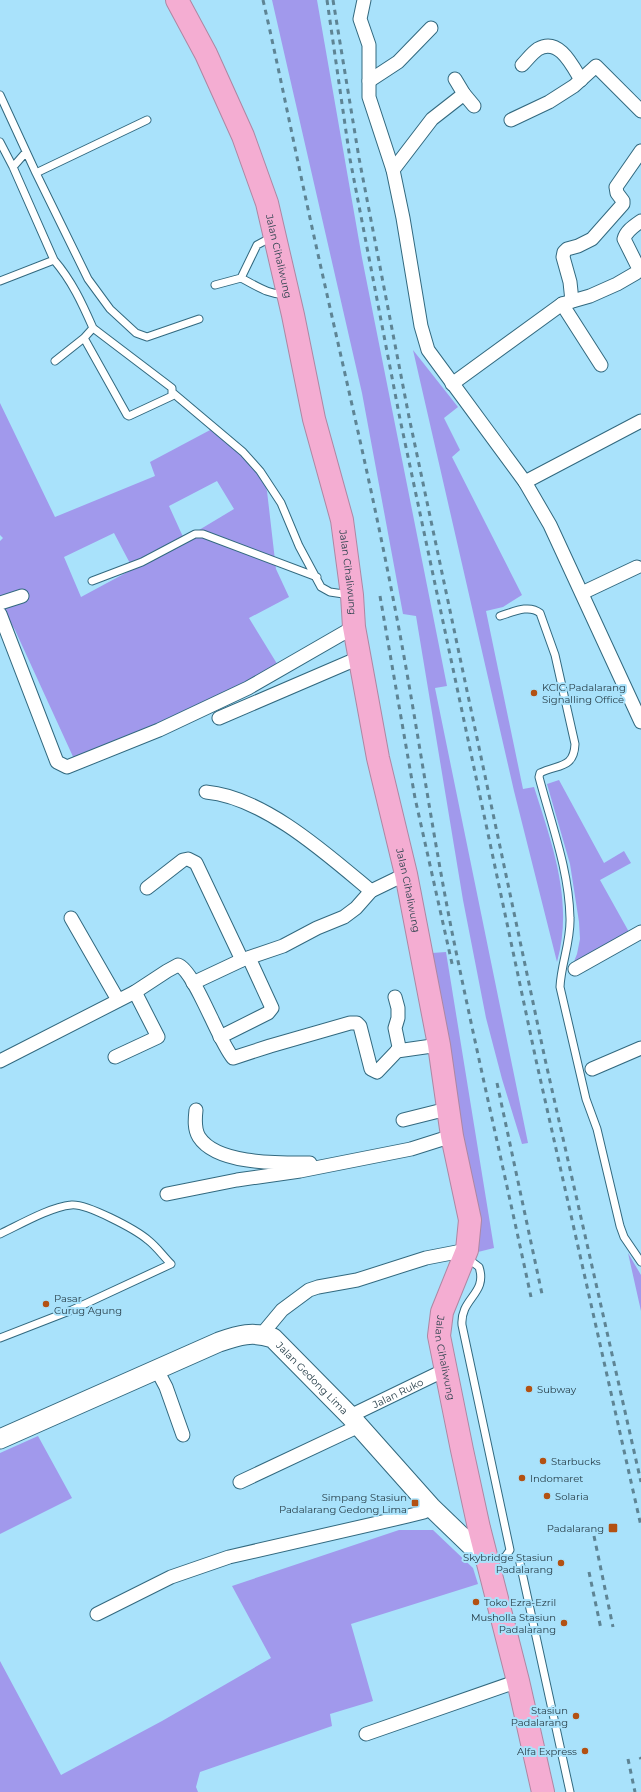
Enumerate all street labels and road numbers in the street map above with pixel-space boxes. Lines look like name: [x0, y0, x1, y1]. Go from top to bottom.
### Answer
street label: Jalan Cihaliwung: [263, 212, 295, 300]
street label: Jalan Cihaliwung: [336, 528, 359, 615]
street label: Jalan Cihaliwung: [393, 846, 423, 934]
street label: Jalan Cihaliwung: [432, 1314, 458, 1401]
street label: Jalan Gedong Lima: [273, 1338, 351, 1417]
street label: Jalan Ruko: [369, 1376, 425, 1412]

